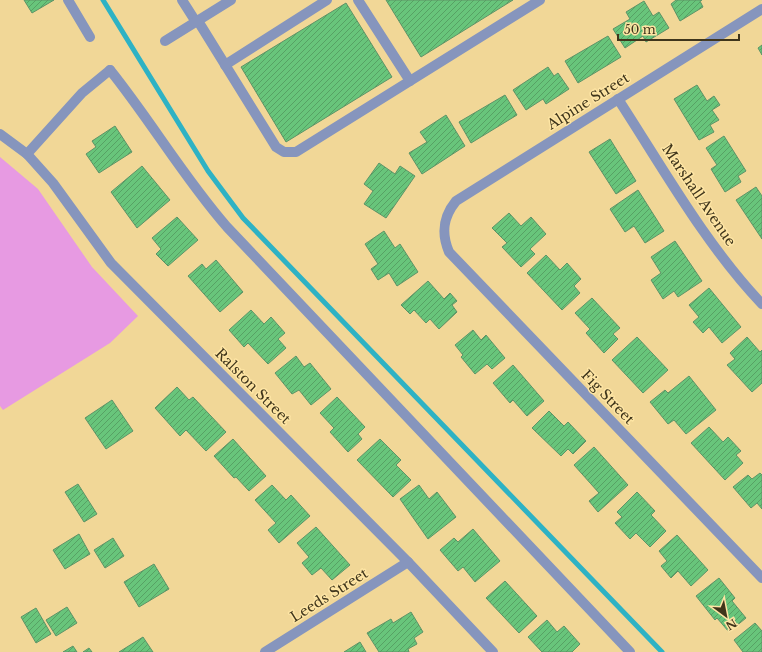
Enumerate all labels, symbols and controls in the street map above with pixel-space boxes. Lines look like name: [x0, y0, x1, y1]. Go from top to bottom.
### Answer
scale bar: [618, 16, 739, 42]
text: 50 m: [624, 22, 656, 37]
street label: Alpine Street: [543, 68, 633, 134]
street label: Marshall Avenue: [658, 141, 740, 249]
street label: Ralston Street: [211, 344, 295, 428]
street label: Fig Street: [578, 366, 639, 428]
street label: Leeds Street: [287, 564, 372, 626]
north arrow: [706, 596, 746, 636]
text: N: [723, 616, 739, 634]

